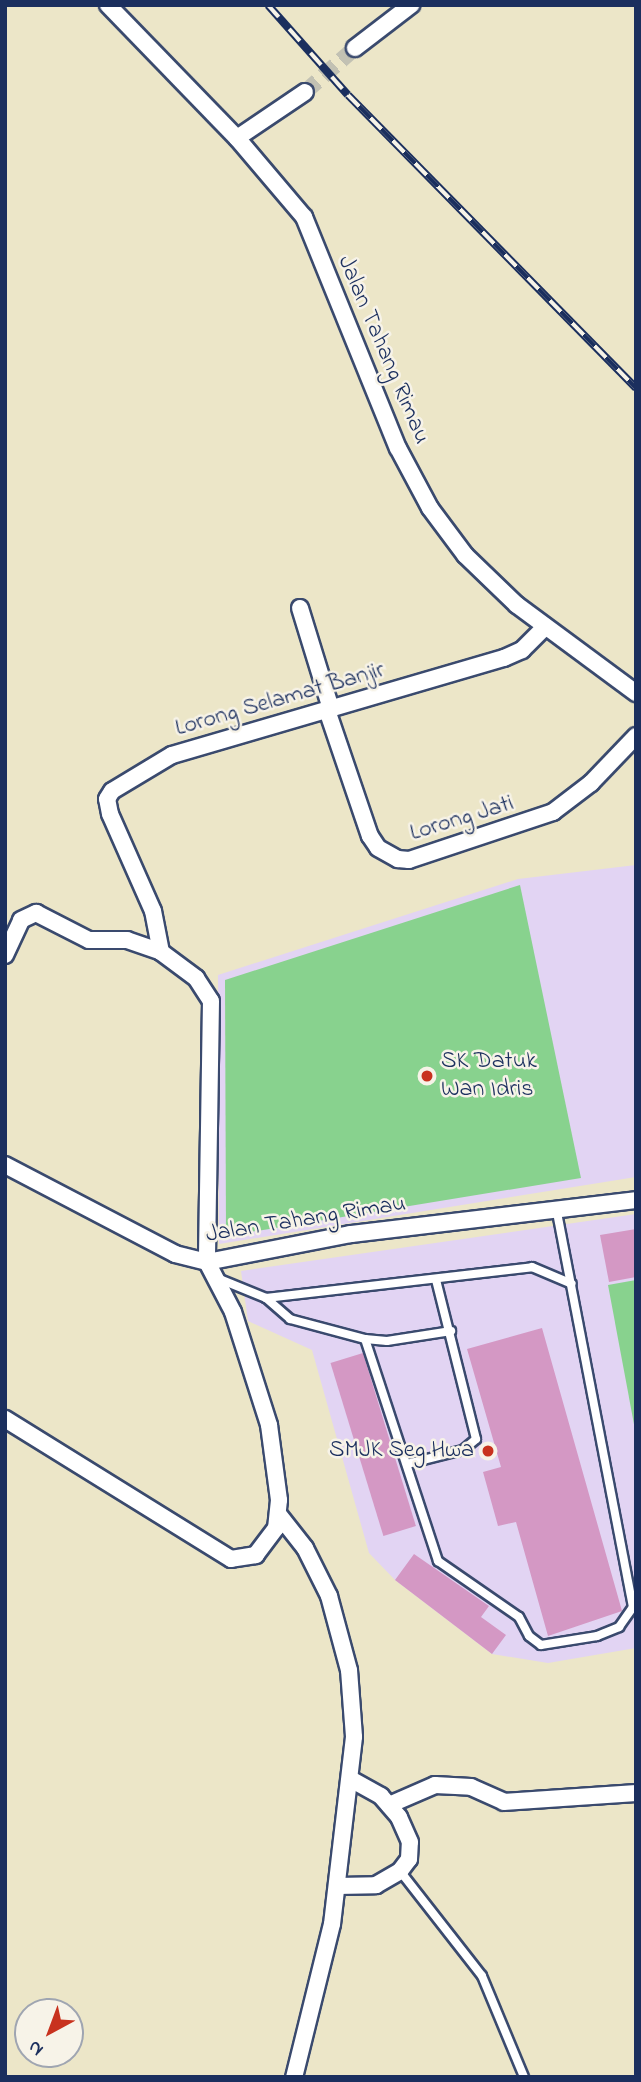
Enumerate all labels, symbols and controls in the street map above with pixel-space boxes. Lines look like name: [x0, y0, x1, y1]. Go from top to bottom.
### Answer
street label: Jalan Tahang Rimau: [330, 251, 436, 449]
street label: Lorong Selamat Banjir: [172, 656, 388, 744]
street label: Lorong Jati: [407, 790, 517, 848]
place label: SK Datuk Wan Idris: [441, 1048, 537, 1104]
marker: SK Datuk Wan Idris: [419, 1068, 435, 1084]
street label: Jalan Tahang Rimau: [204, 1190, 408, 1250]
place label: SMJK Seg Hwa: [329, 1437, 474, 1465]
marker: SMJK Seg Hwa: [480, 1443, 496, 1459]
north arrow: [14, 1998, 84, 2068]
text: N: [23, 2033, 50, 2062]

